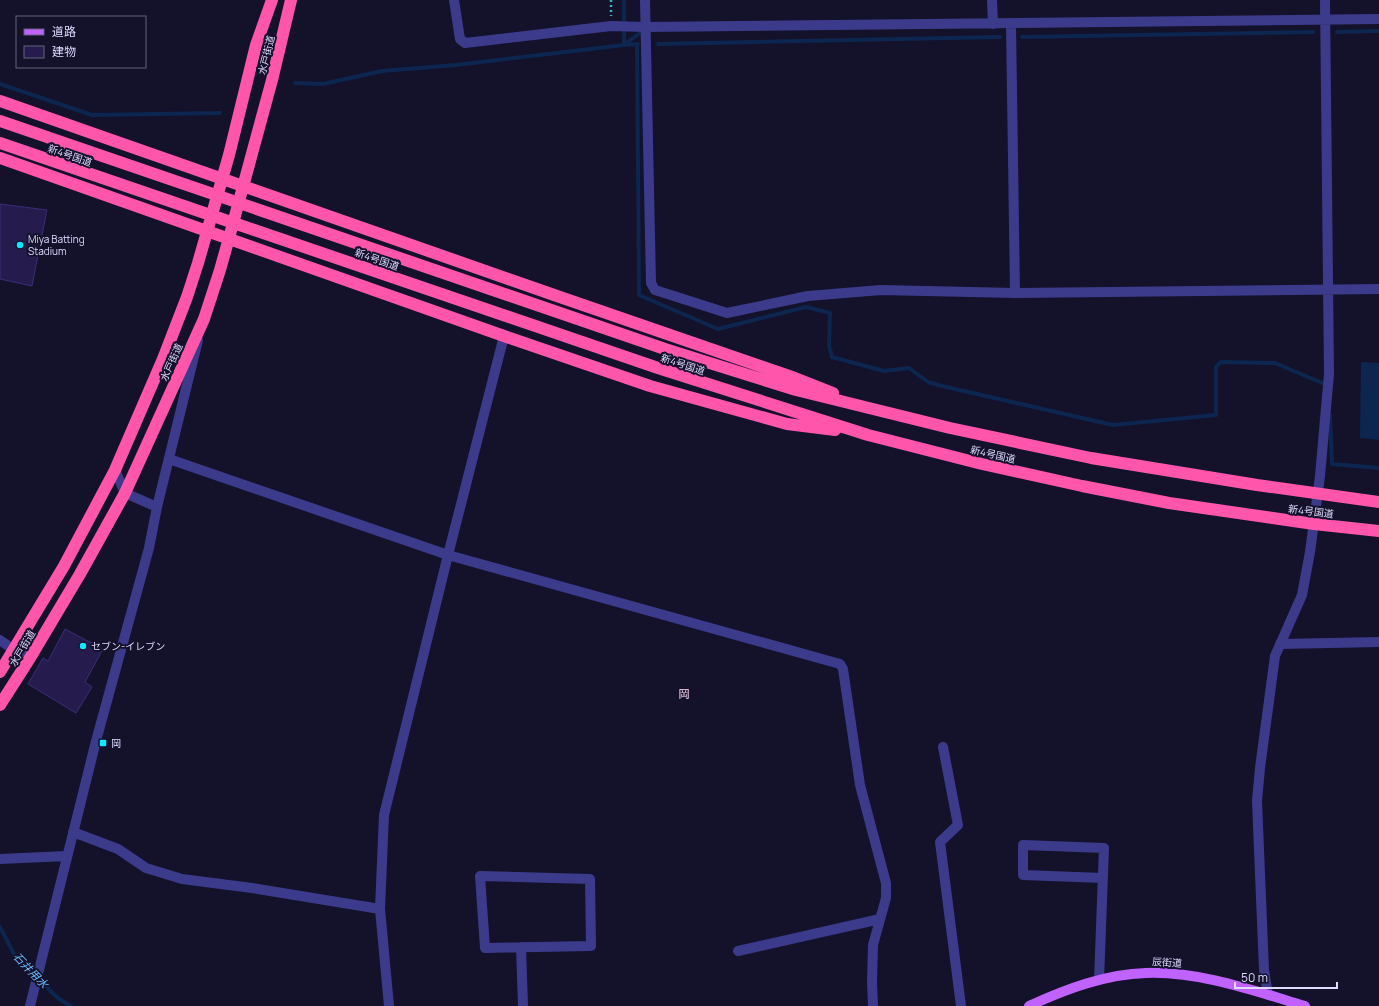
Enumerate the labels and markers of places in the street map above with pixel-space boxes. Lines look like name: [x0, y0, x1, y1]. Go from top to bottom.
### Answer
place label: Miya Batting Stadium: [28, 232, 85, 258]
marker: Miya Batting Stadium: [15, 240, 25, 250]
place label: セブン-イレブン: [91, 639, 165, 653]
marker: セブン-イレブン: [78, 641, 88, 651]
place label: 岡: [111, 736, 121, 750]
marker: 岡: [98, 738, 108, 748]

